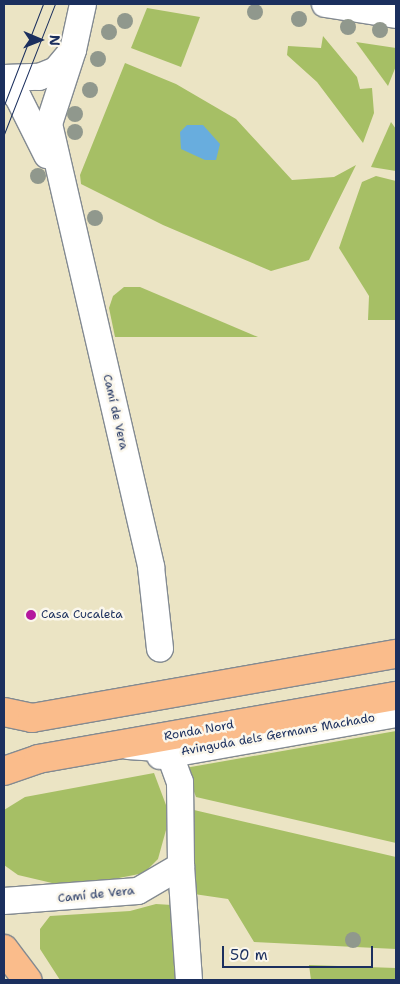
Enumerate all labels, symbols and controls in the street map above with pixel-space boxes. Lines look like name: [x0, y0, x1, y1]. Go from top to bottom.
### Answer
north arrow: [15, 15, 65, 65]
text: N: [46, 35, 64, 46]
street label: Camí de Vera: [99, 373, 131, 451]
place label: Casa Cucaleta: [41, 608, 123, 622]
marker: Casa Cucaleta: [25, 609, 37, 621]
street label: Avinguda dels Germans Machado: [180, 711, 376, 759]
street label: Ronda Nord: [163, 718, 235, 744]
street label: Camí de Vera: [57, 884, 135, 906]
scale bar: [225, 936, 376, 968]
text: 50 m: [230, 945, 268, 965]

